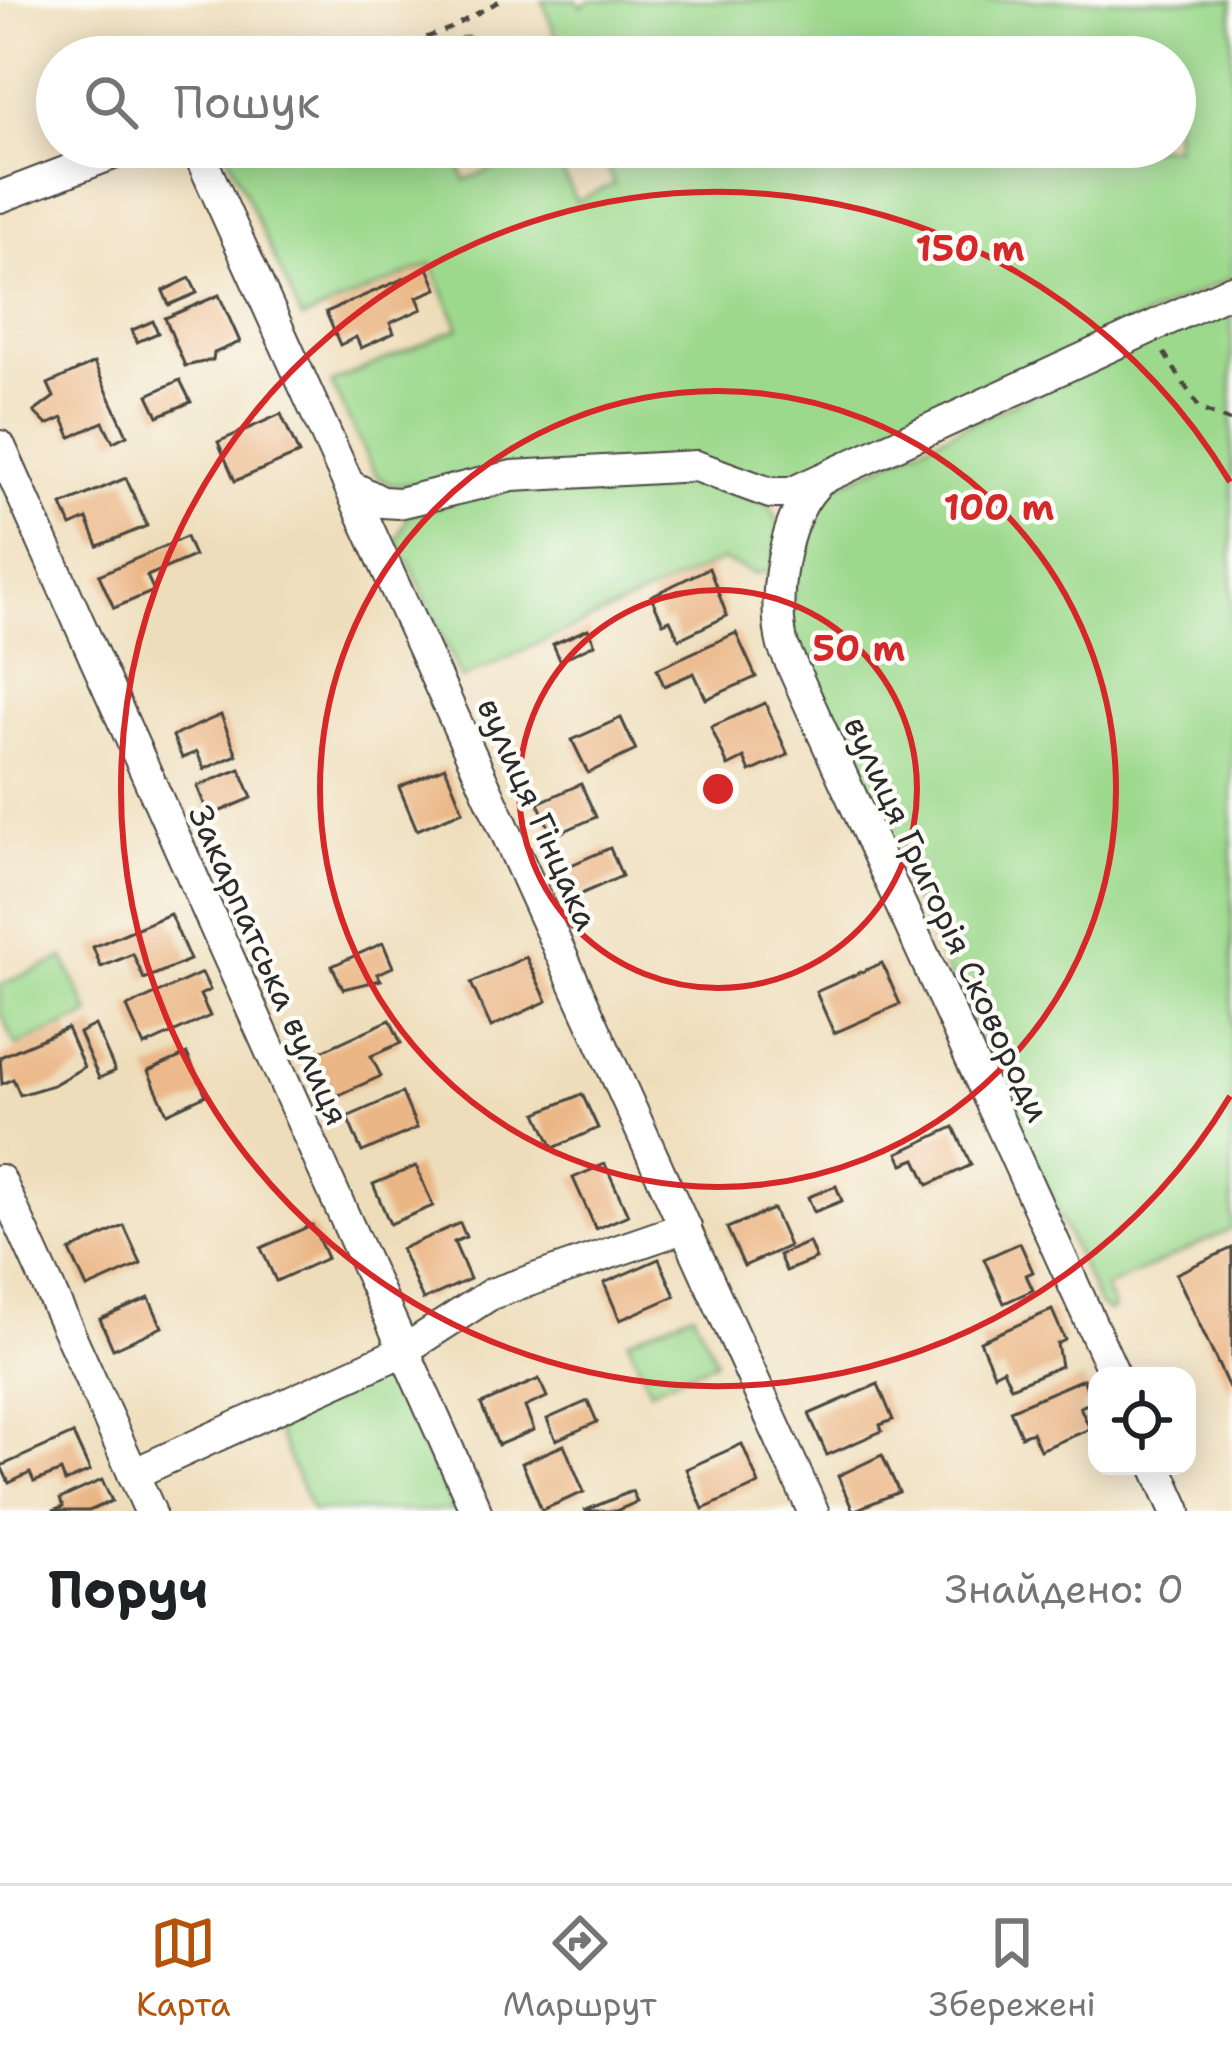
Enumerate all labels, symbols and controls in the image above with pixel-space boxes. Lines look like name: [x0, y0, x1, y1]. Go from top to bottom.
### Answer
search box: [36, 36, 1196, 168]
icon: search: [78, 69, 144, 135]
text: Пошук: [174, 72, 320, 132]
text: 150 m: [915, 224, 1025, 273]
text: 100 m: [944, 483, 1055, 532]
text: 50 m: [813, 624, 906, 673]
street label: вулиця Гінцака: [467, 691, 609, 937]
street label: вулиця Григорія Сковороди: [833, 709, 1061, 1129]
centre of rings: [697, 768, 739, 810]
street label: Закарпатська вулиця: [178, 798, 360, 1132]
map controls: [1088, 1367, 1196, 1475]
button: locate: [1088, 1367, 1196, 1475]
text: Поруч: [48, 1555, 208, 1623]
text: Знайдено: 0: [945, 1563, 1184, 1615]
tab: Карта: [136, 1910, 231, 2027]
tab: Маршрут: [503, 1910, 657, 2027]
tab: Збережені: [929, 1910, 1096, 2027]

